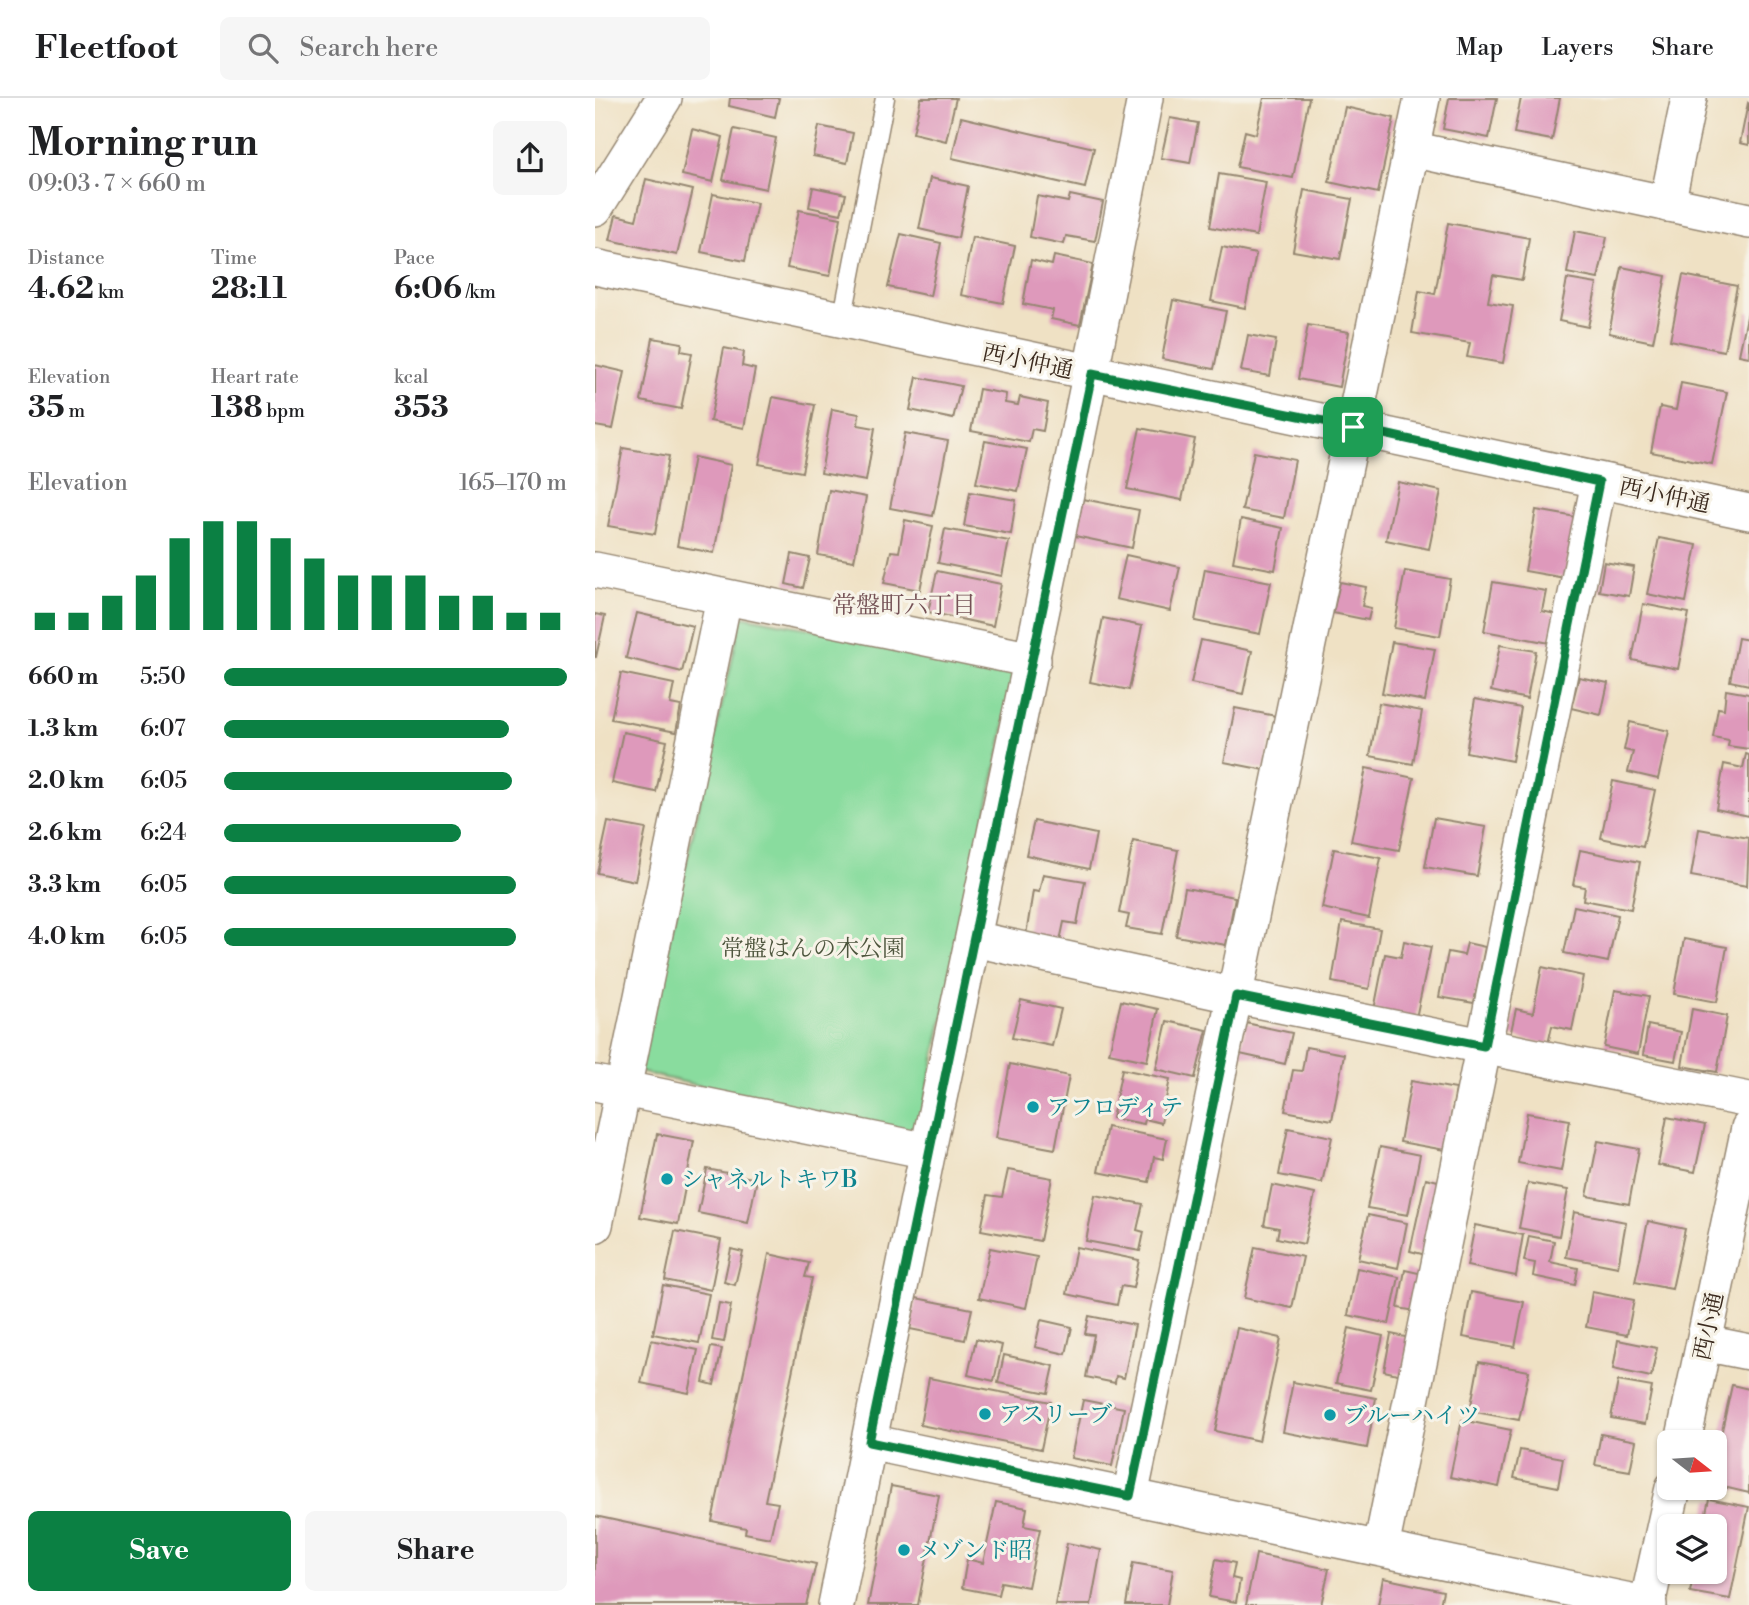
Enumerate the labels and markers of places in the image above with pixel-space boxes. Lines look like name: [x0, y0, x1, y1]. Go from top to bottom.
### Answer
pin: [1323, 397, 1383, 457]
place label: アフロディテ: [1047, 1094, 1183, 1122]
marker: アフロディテ: [1025, 1099, 1041, 1115]
place label: シャネルトキワB: [681, 1166, 858, 1194]
marker: シャネルトキワB: [659, 1171, 675, 1187]
place label: アスリーブ: [999, 1401, 1112, 1429]
place label: ブルーハイツ: [1344, 1402, 1480, 1430]
marker: アスリーブ: [977, 1406, 993, 1422]
marker: ブルーハイツ: [1322, 1407, 1338, 1423]
place label: メゾンド昭: [918, 1537, 1032, 1565]
marker: メゾンド昭: [896, 1542, 912, 1558]

